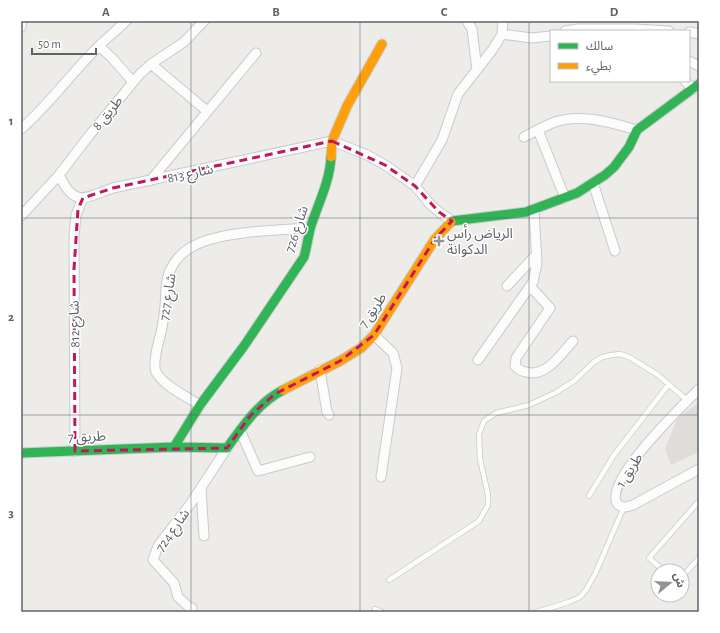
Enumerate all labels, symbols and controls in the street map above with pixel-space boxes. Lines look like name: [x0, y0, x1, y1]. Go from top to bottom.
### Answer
text: A: [102, 6, 110, 19]
text: B: [272, 6, 280, 19]
text: C: [441, 6, 448, 19]
text: D: [610, 6, 619, 19]
scale bar: [32, 30, 96, 56]
legend: [550, 30, 690, 82]
text: 50 m: [38, 38, 61, 50]
text: سالك: [586, 40, 613, 52]
text: بطيء: [586, 60, 612, 76]
street label: طريق 8: [90, 94, 127, 134]
text: 1: [9, 115, 13, 128]
street label: شارع 813: [166, 162, 215, 189]
street label: شارع 726: [283, 204, 314, 255]
place label: الرياض رأس الدكوانة: [447, 224, 513, 258]
marker: الرياض رأس الدكوانة: [434, 236, 444, 246]
street label: شارع 727: [157, 273, 182, 322]
street label: 7 طريق: [356, 291, 391, 331]
street label: شارع 812: [68, 300, 85, 348]
text: 2: [8, 311, 14, 324]
street label: 7 طريق: [68, 429, 106, 447]
street label: طريق 1: [614, 451, 647, 491]
text: 3: [8, 507, 14, 520]
street label: شارع 724: [153, 507, 195, 556]
north arrow: [650, 563, 690, 603]
text: ش: [671, 571, 687, 589]

